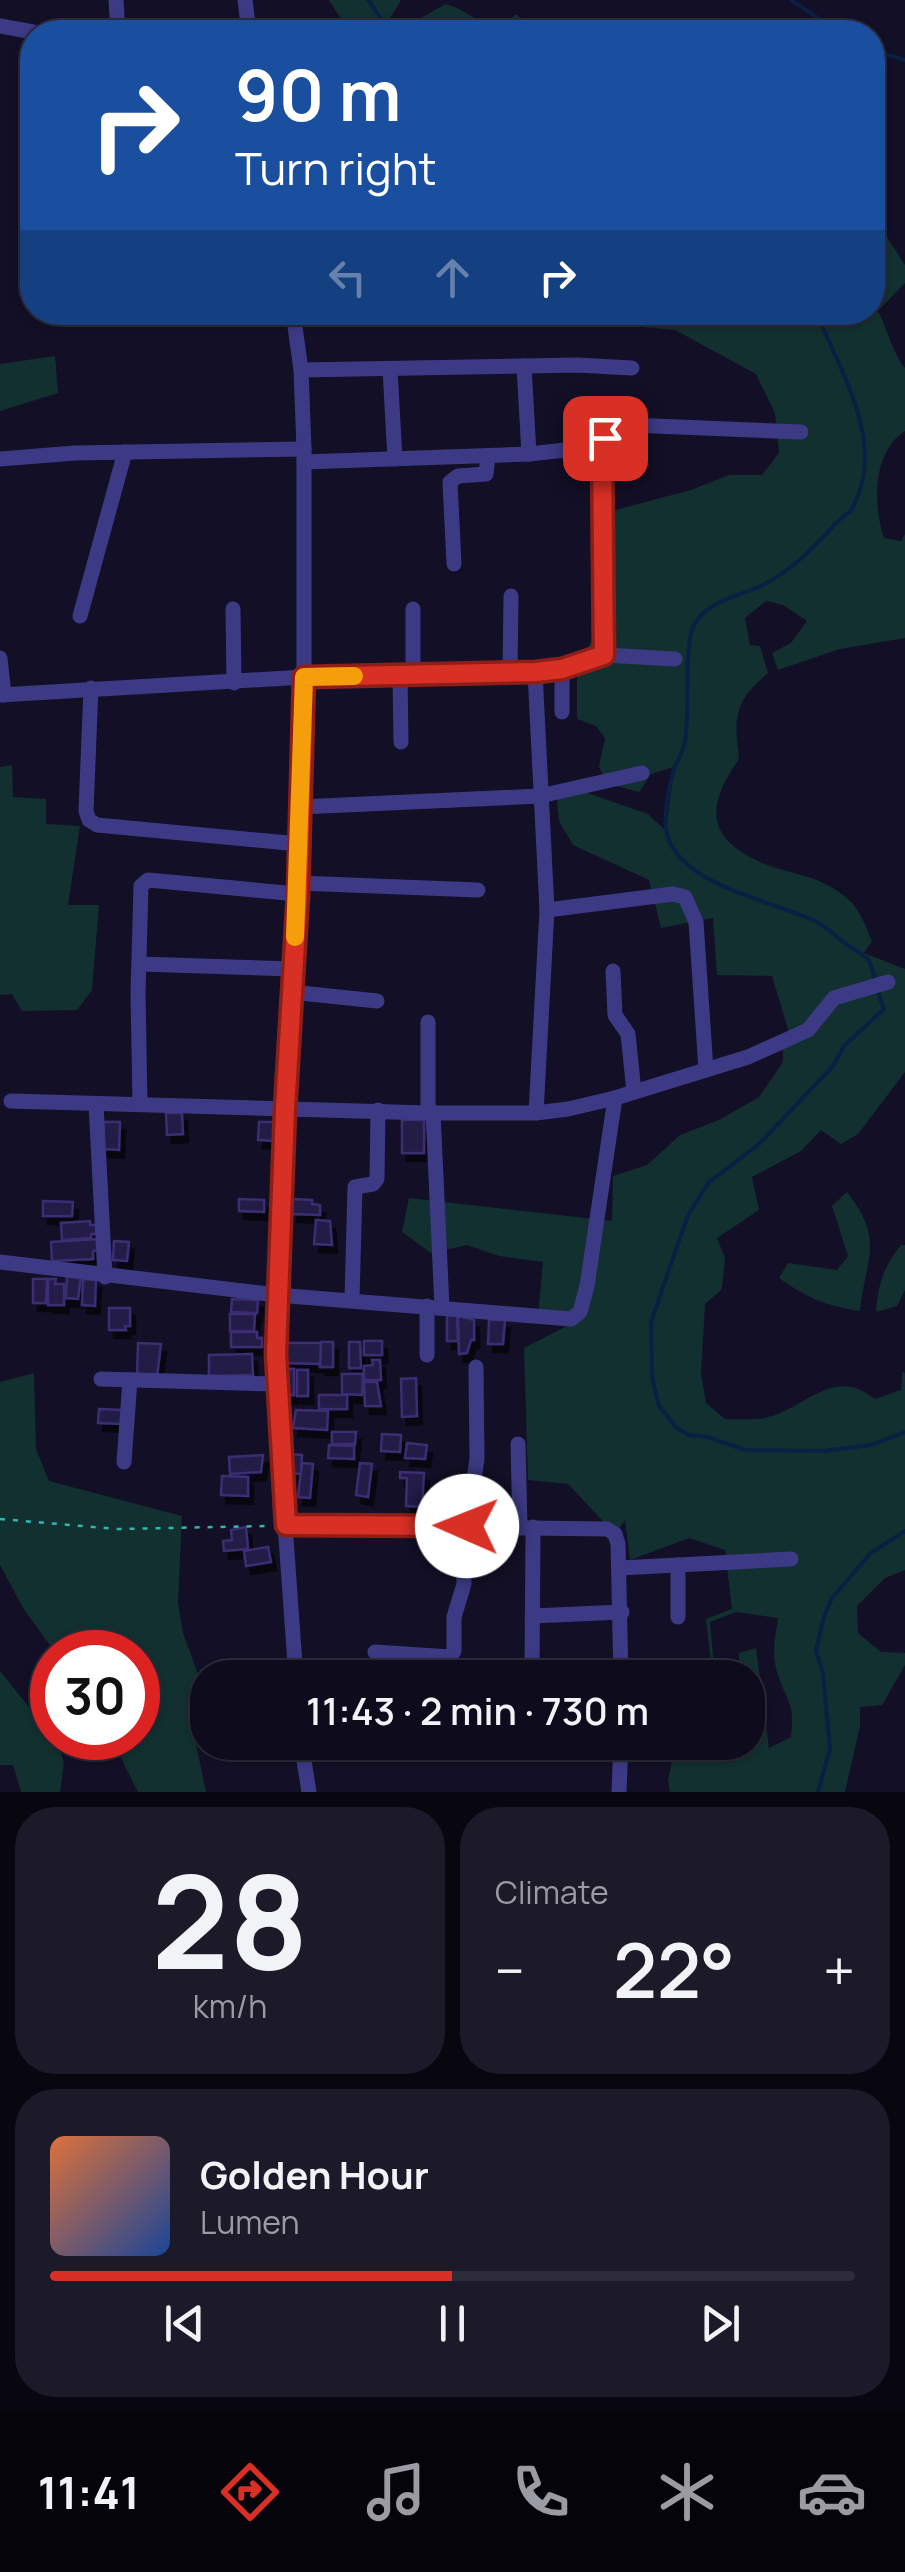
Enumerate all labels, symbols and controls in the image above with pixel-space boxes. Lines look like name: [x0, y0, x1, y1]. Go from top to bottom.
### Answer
text: 90 m: [235, 46, 402, 142]
icon: right: [70, 60, 200, 190]
text: Turn right: [235, 137, 436, 199]
icon: left: [320, 250, 375, 305]
icon: ahead: [425, 250, 480, 305]
icon: right: [530, 250, 585, 305]
pin: [563, 396, 648, 481]
icon: arrive: [578, 411, 633, 466]
position arrow: [415, 1474, 519, 1578]
speed limit sign: 30: [30, 1630, 160, 1760]
text: 11:43 · 2 min · 730 m: [306, 1684, 649, 1736]
text: 28: [151, 1830, 309, 2008]
text: Climate: [495, 1870, 609, 1914]
text: 22°: [613, 1918, 735, 2021]
text: −: [495, 1932, 525, 2008]
text: +: [823, 1932, 855, 2008]
text: km/h: [193, 1984, 267, 2028]
text: Golden Hour: [200, 2148, 429, 2200]
text: Lumen: [200, 2200, 300, 2244]
icon: previous: [157, 2296, 212, 2351]
icon: pause: [425, 2296, 480, 2351]
icon: next: [693, 2296, 748, 2351]
icon: directions: [215, 2457, 285, 2527]
icon: music: [361, 2457, 431, 2527]
icon: phone: [506, 2457, 576, 2527]
icon: climate: [652, 2457, 722, 2527]
icon: car: [797, 2457, 867, 2527]
text: 11:41: [38, 2461, 140, 2523]

